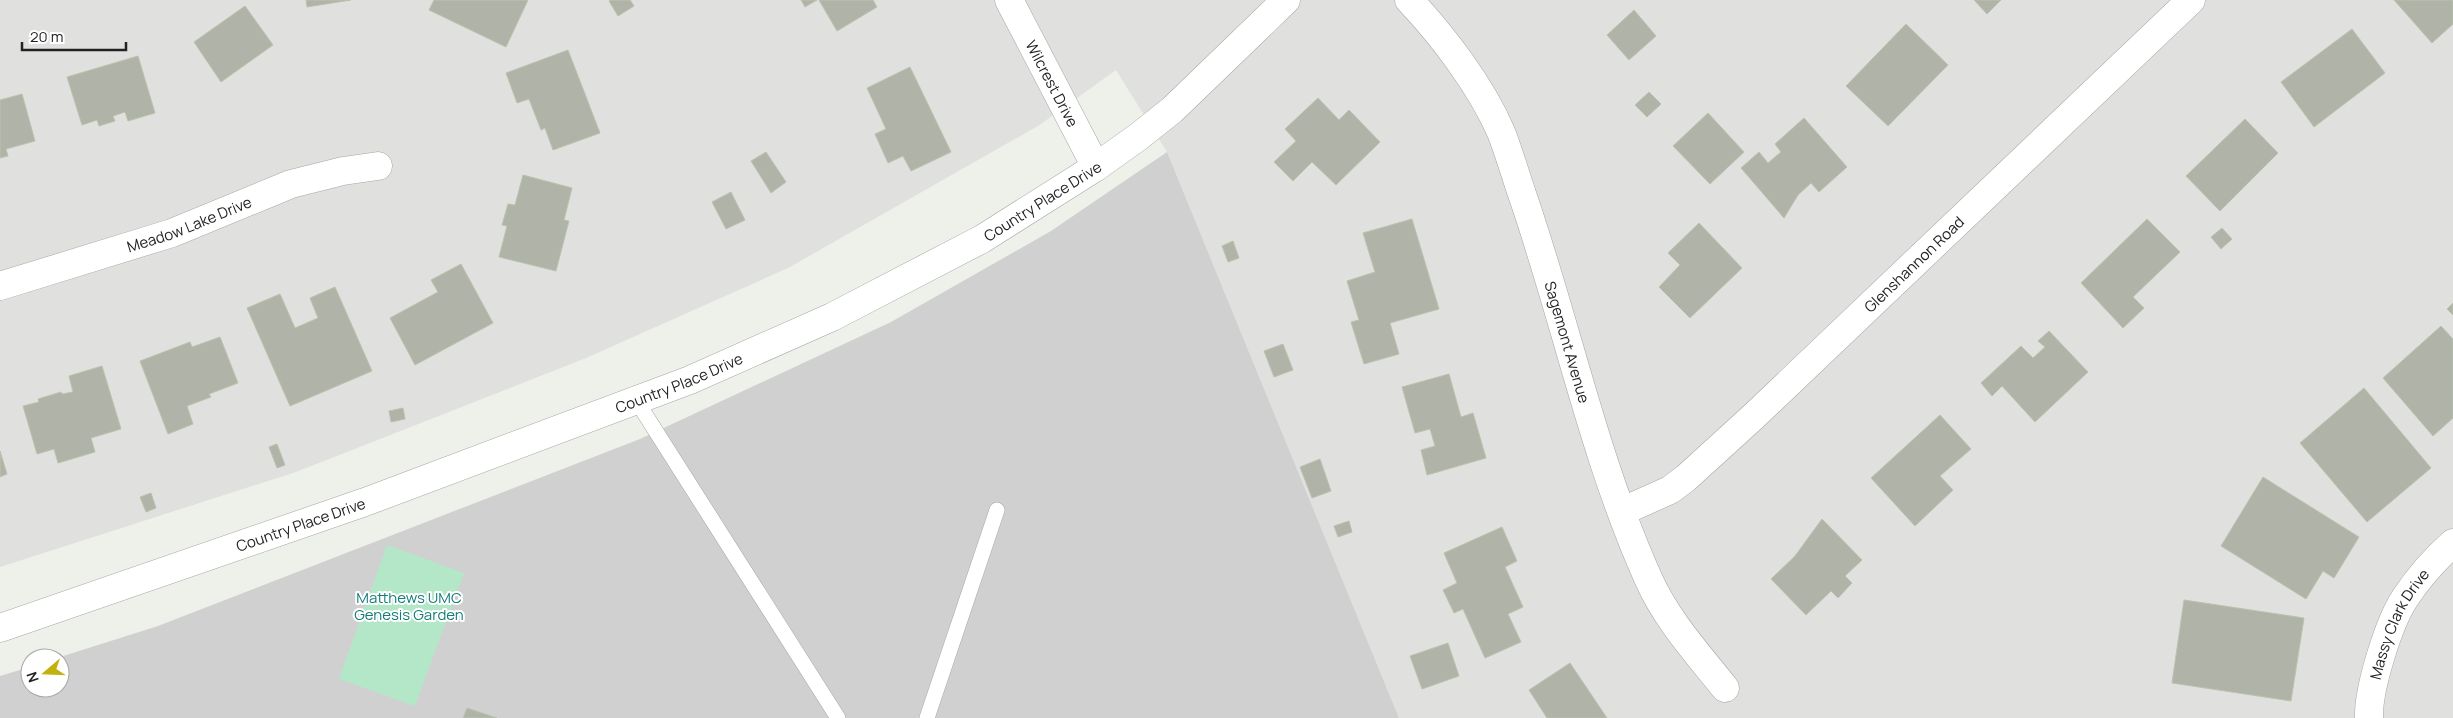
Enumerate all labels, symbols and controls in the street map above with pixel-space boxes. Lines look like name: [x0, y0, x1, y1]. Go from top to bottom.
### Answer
scale bar: [22, 20, 126, 52]
text: 20 m: [30, 26, 63, 47]
street label: Wilcrest Drive: [1021, 36, 1084, 131]
street label: Country Place Drive: [979, 156, 1105, 246]
street label: Meadow Lake Drive: [124, 191, 255, 257]
street label: Glenshannon Road: [1859, 211, 1968, 317]
street label: Sagemont Avenue: [1540, 279, 1595, 406]
street label: Country Place Drive: [612, 347, 746, 418]
street label: Country Place Drive: [233, 492, 368, 556]
street label: Massy Clark Drive: [2364, 564, 2434, 682]
park label: Matthews UMC Genesis Garden: [354, 587, 464, 625]
north arrow: [20, 648, 70, 698]
text: N: [22, 670, 43, 685]

